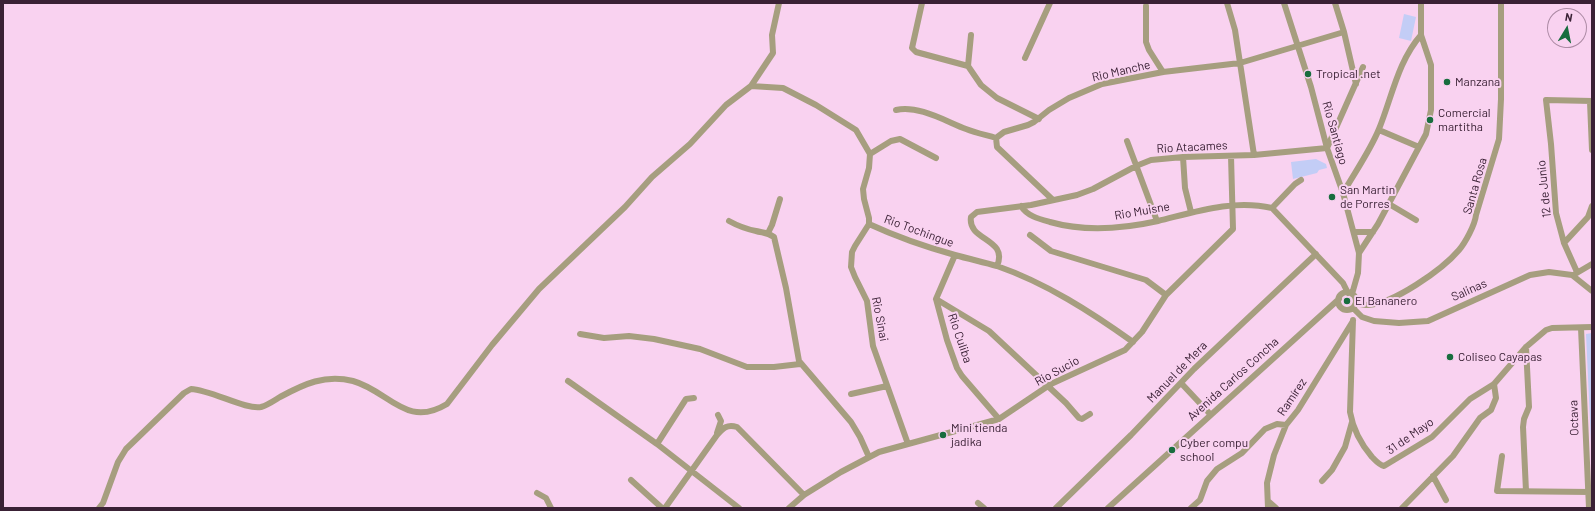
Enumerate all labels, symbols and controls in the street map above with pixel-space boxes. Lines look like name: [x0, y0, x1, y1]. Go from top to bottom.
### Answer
north arrow: [1547, 8, 1587, 48]
text: N: [1564, 10, 1574, 24]
street label: Rio Manche: [1090, 57, 1152, 85]
place label: Tropical .net: [1316, 67, 1381, 81]
marker: Tropical .net: [1303, 69, 1313, 79]
place label: Manzana: [1455, 75, 1500, 89]
marker: Manzana: [1442, 77, 1452, 87]
street label: Rio Santiago: [1319, 100, 1351, 166]
place label: Comercial martitha: [1438, 106, 1491, 134]
marker: Comercial martitha: [1425, 115, 1435, 125]
street label: Rio Atacames: [1156, 138, 1228, 156]
street label: Santa Rosa: [1460, 156, 1490, 216]
street label: 12 de Junio: [1534, 160, 1554, 218]
place label: San Martin de Porres: [1340, 183, 1395, 211]
marker: San Martin de Porres: [1327, 192, 1337, 202]
street label: Rio Muisne: [1113, 199, 1171, 223]
street label: Rio Tochingue: [882, 212, 956, 250]
street label: Salinas: [1449, 276, 1489, 304]
place label: El Bananero: [1355, 294, 1417, 308]
street label: Rio Sinai: [869, 296, 891, 342]
marker: El Bananero: [1342, 296, 1352, 306]
street label: Rio Culiba: [945, 311, 975, 365]
street label: Avenida Carlos Concha: [1184, 334, 1282, 424]
street label: Manuel de Mera: [1144, 338, 1210, 406]
place label: Coliseo Cayapas: [1458, 350, 1542, 364]
marker: Coliseo Cayapas: [1445, 352, 1455, 362]
street label: Rio Sucio: [1032, 353, 1082, 389]
street label: Ramírez: [1274, 376, 1310, 418]
street label: Octava: [1566, 400, 1582, 436]
street label: 31 de Mayo: [1384, 414, 1436, 458]
place label: Mini tienda jadika: [951, 421, 1007, 449]
marker: Mini tienda jadika: [938, 430, 948, 440]
place label: Cyber compu school: [1180, 436, 1248, 464]
marker: Cyber compu school: [1167, 445, 1177, 455]

